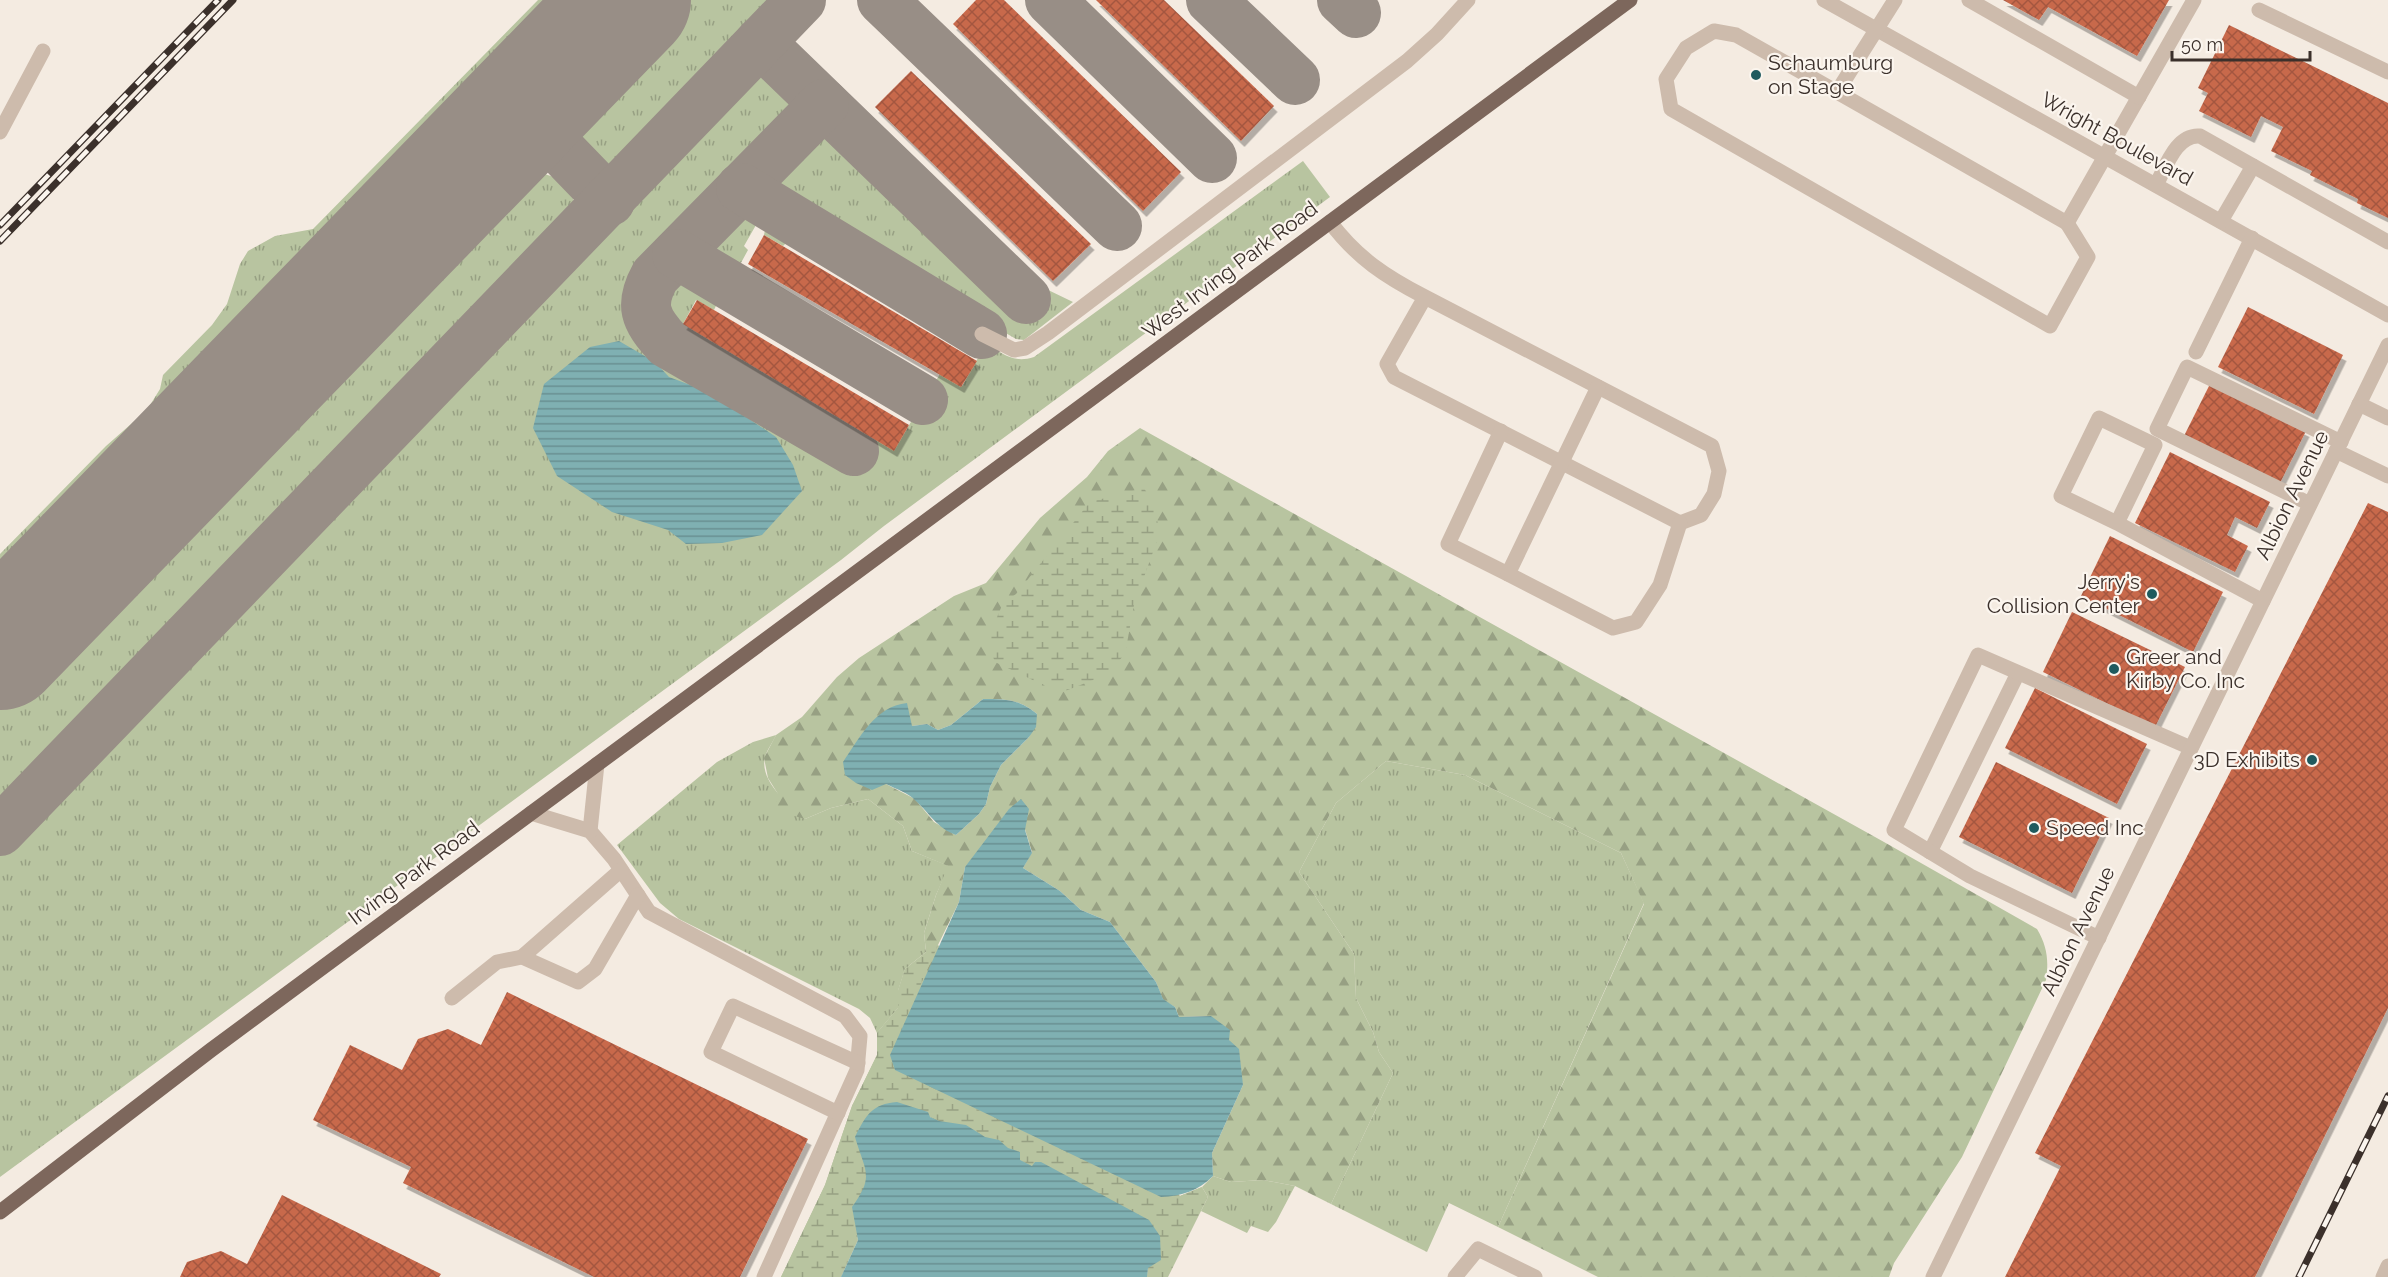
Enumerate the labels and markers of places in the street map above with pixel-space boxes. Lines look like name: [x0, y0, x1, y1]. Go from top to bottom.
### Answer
place label: Schaumburg on Stage: [1768, 50, 1893, 99]
marker: Schaumburg on Stage: [1749, 68, 1763, 82]
place label: Jerry's Collision Center: [1987, 569, 2141, 618]
marker: Jerry's Collision Center: [2145, 587, 2159, 601]
place label: Greer and Kirby Co. Inc: [2126, 644, 2245, 693]
marker: Greer and Kirby Co. Inc: [2107, 662, 2121, 676]
place label: 3D Exhibits: [2194, 747, 2300, 772]
marker: 3D Exhibits: [2305, 753, 2319, 767]
place label: Speed Inc: [2046, 815, 2144, 840]
marker: Speed Inc: [2027, 821, 2041, 835]

